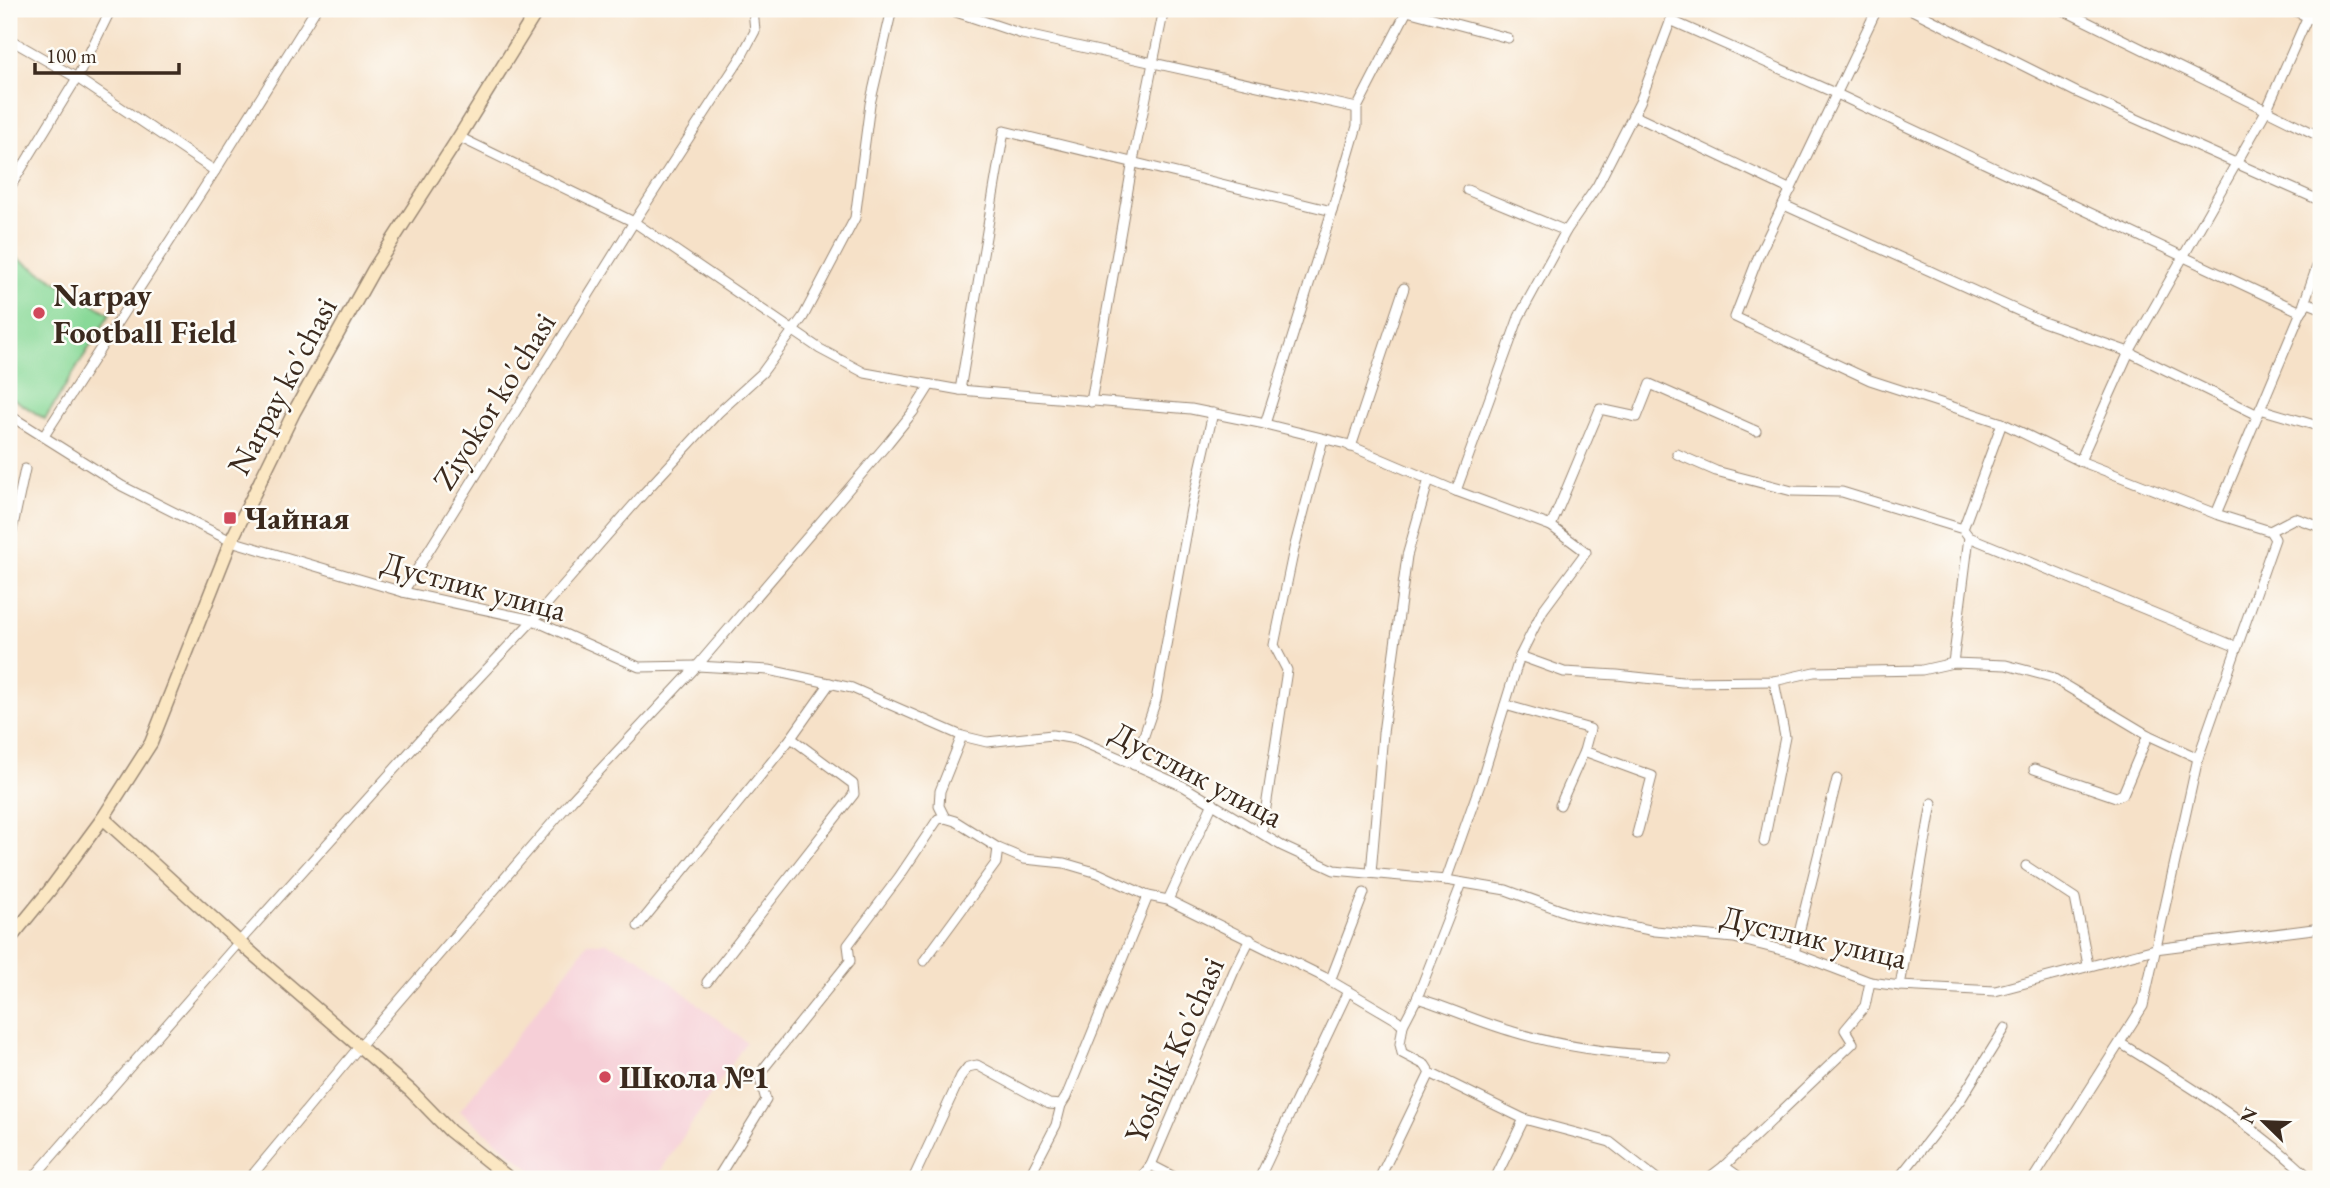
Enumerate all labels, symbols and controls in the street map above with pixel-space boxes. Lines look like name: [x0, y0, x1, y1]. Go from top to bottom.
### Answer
scale bar: [35, 32, 178, 76]
text: 100 m: [46, 42, 97, 69]
place label: Narpay Football Field: [53, 274, 237, 353]
street label: Narpay ko'chasi: [218, 290, 346, 482]
street label: Ziyokor ko'chasi: [423, 304, 565, 498]
marker: Narpay Football Field: [31, 305, 47, 321]
place label: Чайная: [244, 497, 350, 539]
marker: Чайная: [222, 510, 238, 526]
street label: Дустлик улица: [377, 541, 571, 631]
street label: Дустлик улица: [1103, 711, 1291, 837]
street label: Дустлик улица: [1717, 895, 1911, 979]
street label: Yoshlik Ko'chasi: [1114, 950, 1234, 1150]
place label: Школа №1: [619, 1056, 770, 1098]
marker: Школа №1: [597, 1069, 613, 1085]
north arrow: [2228, 1086, 2298, 1156]
text: N: [2234, 1103, 2264, 1128]

